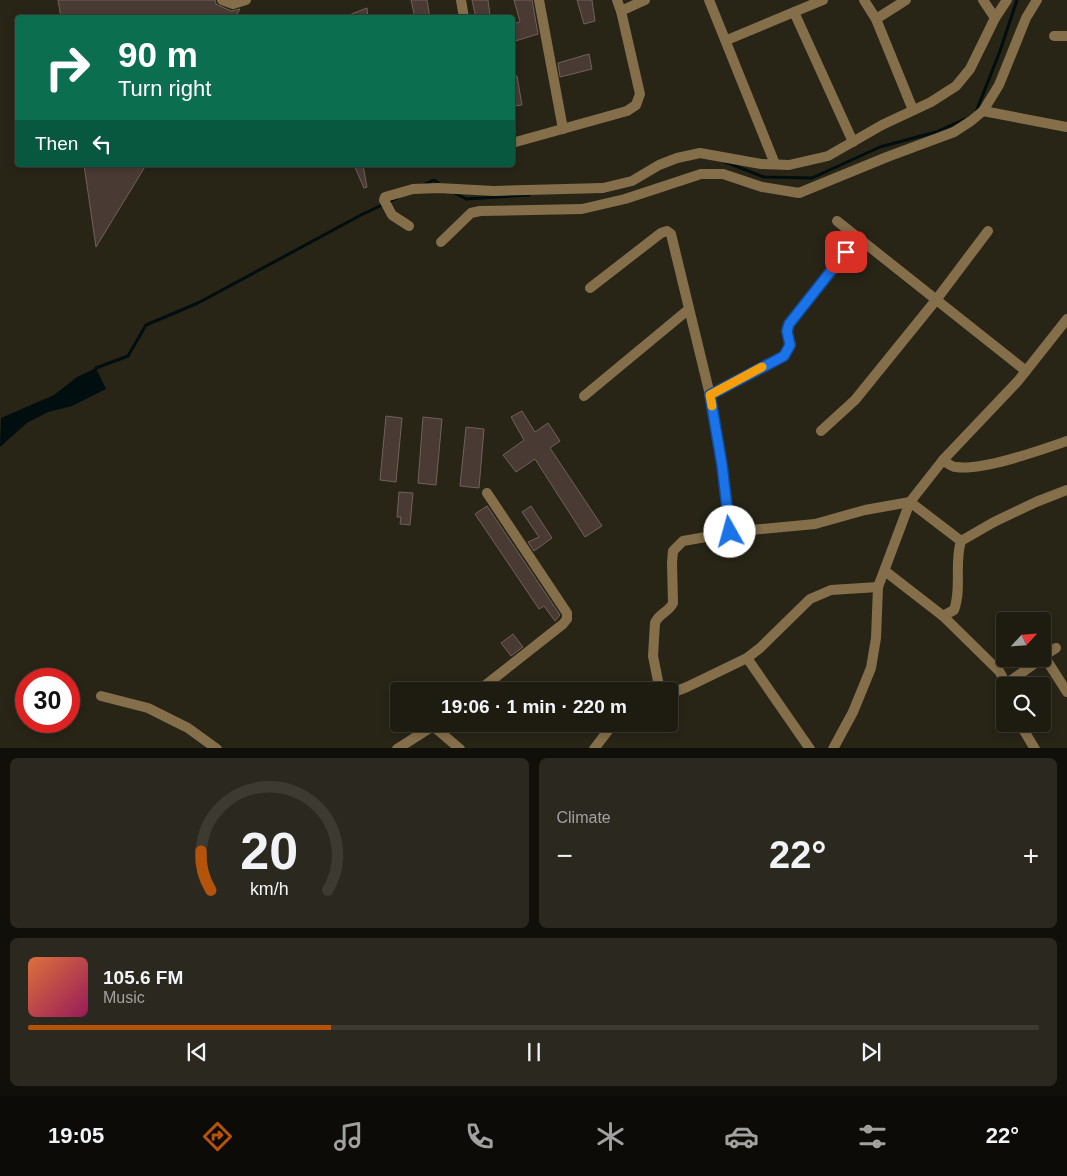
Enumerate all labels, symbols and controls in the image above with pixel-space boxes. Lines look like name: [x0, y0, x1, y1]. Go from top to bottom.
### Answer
icon: right: [35, 35, 100, 100]
text: 90 m: [118, 35, 198, 74]
text: Turn right: [118, 76, 211, 101]
icon: left: [88, 130, 116, 158]
text: Then: [35, 133, 78, 154]
pin: [825, 231, 867, 273]
icon: arrive: [832, 238, 860, 266]
position arrow: [703, 505, 755, 557]
north arrow: [996, 612, 1051, 668]
map controls: [996, 612, 1051, 732]
speed limit sign: 30: [15, 668, 80, 733]
button: search: [996, 677, 1051, 732]
text: 19:06 · 1 min · 220 m: [441, 696, 627, 717]
text: Climate: [557, 809, 611, 826]
text: 20: [240, 822, 298, 880]
text: 22°: [769, 834, 826, 876]
text: −: [557, 840, 573, 871]
text: +: [1023, 840, 1039, 871]
text: km/h: [250, 879, 289, 899]
text: 105.6 FM: [103, 967, 183, 988]
text: Music: [103, 989, 145, 1006]
icon: previous: [183, 1038, 211, 1066]
icon: pause: [520, 1038, 548, 1066]
icon: next: [857, 1038, 885, 1066]
icon: directions: [200, 1119, 235, 1154]
icon: music: [331, 1119, 366, 1154]
icon: phone: [462, 1119, 497, 1154]
icon: climate: [593, 1119, 628, 1154]
icon: car: [724, 1119, 759, 1154]
icon: filters: [855, 1119, 890, 1154]
text: 19:05: [48, 1123, 104, 1148]
text: 22°: [986, 1123, 1019, 1148]

